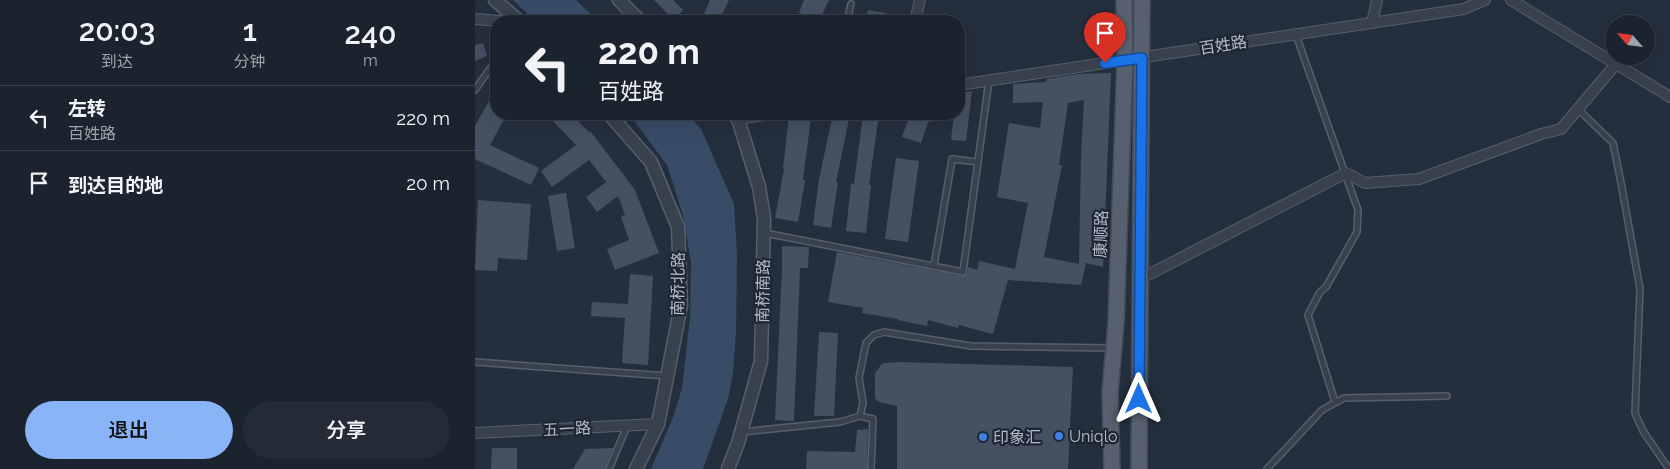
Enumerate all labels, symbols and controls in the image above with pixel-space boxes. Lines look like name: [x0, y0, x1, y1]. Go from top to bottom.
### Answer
pin: [1084, 12, 1126, 63]
text: 20:03: [79, 13, 155, 48]
text: 1: [243, 13, 257, 48]
north arrow: [1605, 15, 1655, 65]
map controls: [1605, 15, 1655, 65]
text: 240: [345, 16, 396, 51]
icon: arrive: [1091, 19, 1119, 47]
text: 220 m: [598, 31, 700, 72]
street label: 百姓路: [1198, 32, 1248, 58]
icon: left: [515, 35, 580, 100]
text: m: [363, 51, 378, 70]
text: 到达: [101, 52, 133, 71]
text: 分钟: [234, 52, 266, 71]
text: 百姓路: [598, 78, 664, 104]
text: 左转: [68, 97, 106, 119]
icon: left: [25, 104, 53, 132]
text: 220 m: [396, 107, 450, 129]
text: 百姓路: [68, 124, 116, 143]
icon: arrive: [25, 169, 53, 197]
text: 20 m: [406, 172, 450, 194]
text: 到达目的地: [68, 174, 163, 196]
street label: 康顺路: [1091, 210, 1111, 258]
street label: 南桥北路: [668, 252, 688, 316]
street label: 南桥南路: [753, 259, 773, 323]
position arrow: [1112, 372, 1164, 424]
button: 退出: [25, 401, 233, 459]
button: 分享: [243, 401, 450, 459]
street label: 五一路: [543, 418, 591, 440]
place label: Uniqlo: [1069, 427, 1118, 446]
place label: 印象汇: [993, 428, 1041, 447]
marker: Uniqlo: [1053, 430, 1065, 442]
marker: 印象汇: [977, 431, 989, 443]

